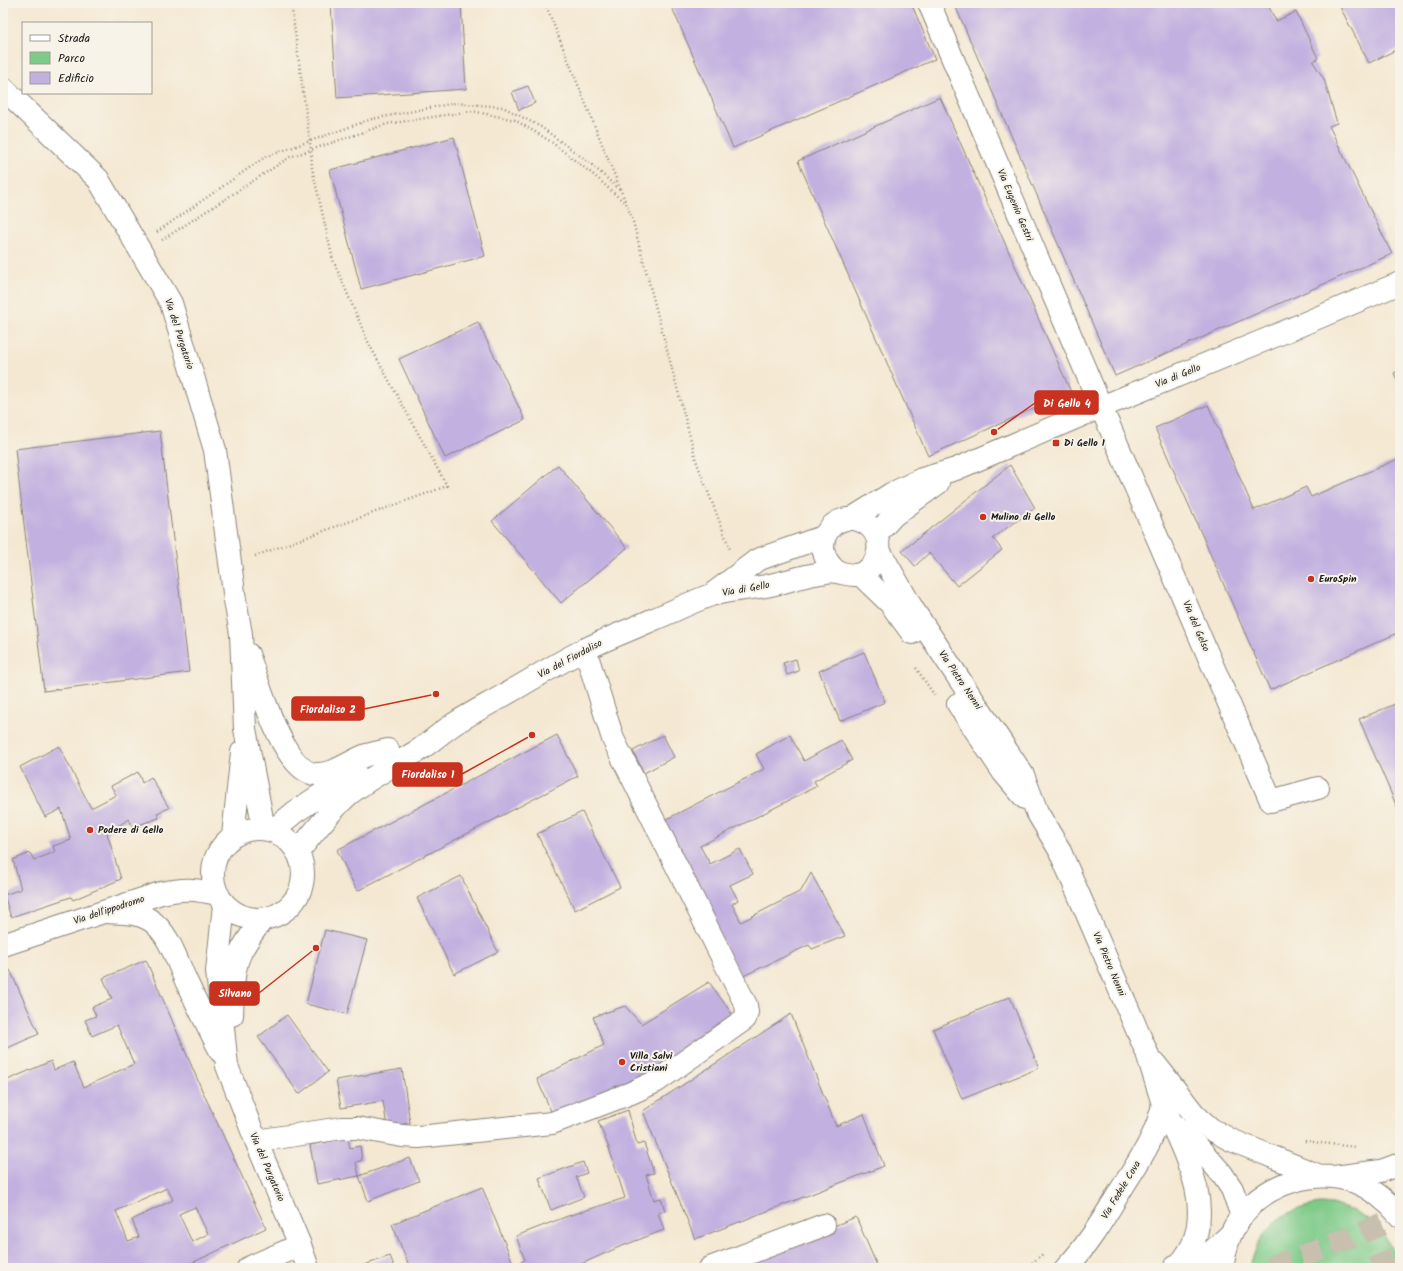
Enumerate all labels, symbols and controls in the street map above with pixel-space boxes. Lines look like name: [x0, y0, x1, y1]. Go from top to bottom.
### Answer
legend: [22, 22, 152, 94]
text: Strada: [58, 29, 91, 48]
text: Parco: [58, 49, 85, 68]
text: Edificio: [58, 69, 94, 88]
street label: Via Eugenio Gestri: [993, 166, 1038, 244]
street label: Via del Purgatorio: [160, 296, 198, 372]
street label: Via di Gello: [1153, 359, 1204, 392]
callout: Di Gello 4: [1035, 391, 1098, 414]
text: Di Gello 4: [1043, 395, 1091, 413]
place label: Di Gello 1: [1064, 435, 1105, 451]
marker: Di Gello 1: [1051, 438, 1061, 448]
place label: Mulino di Gello: [991, 509, 1056, 525]
marker: Mulino di Gello: [978, 512, 988, 522]
place label: EuroSpin: [1319, 571, 1357, 587]
marker: EuroSpin: [1306, 574, 1316, 584]
street label: Via di Gello: [721, 577, 771, 601]
street label: Via del Gelso: [1178, 598, 1214, 655]
street label: Via del Fiordaliso: [535, 635, 606, 683]
street label: Via Pietro Nenni: [934, 647, 986, 713]
callout: Fiordaliso 2: [292, 697, 364, 720]
text: Fiordaliso 2: [300, 701, 356, 719]
callout: Fiordaliso 1: [393, 763, 462, 786]
text: Fiordaliso 1: [402, 766, 455, 784]
place label: Podere di Gello: [98, 822, 164, 838]
marker: Podere di Gello: [85, 825, 95, 835]
street label: Via dell'ippodromo: [71, 891, 147, 929]
street label: Via Pietro Nenni: [1088, 929, 1130, 999]
callout: Silvano: [210, 982, 259, 1005]
text: Silvano: [218, 985, 252, 1003]
place label: Villa Salvi Cristiani: [630, 1048, 673, 1076]
marker: Villa Salvi Cristiani: [617, 1057, 627, 1067]
street label: Via del Purgatorio: [245, 1130, 289, 1205]
street label: Via Fedele Cova: [1097, 1157, 1145, 1222]

